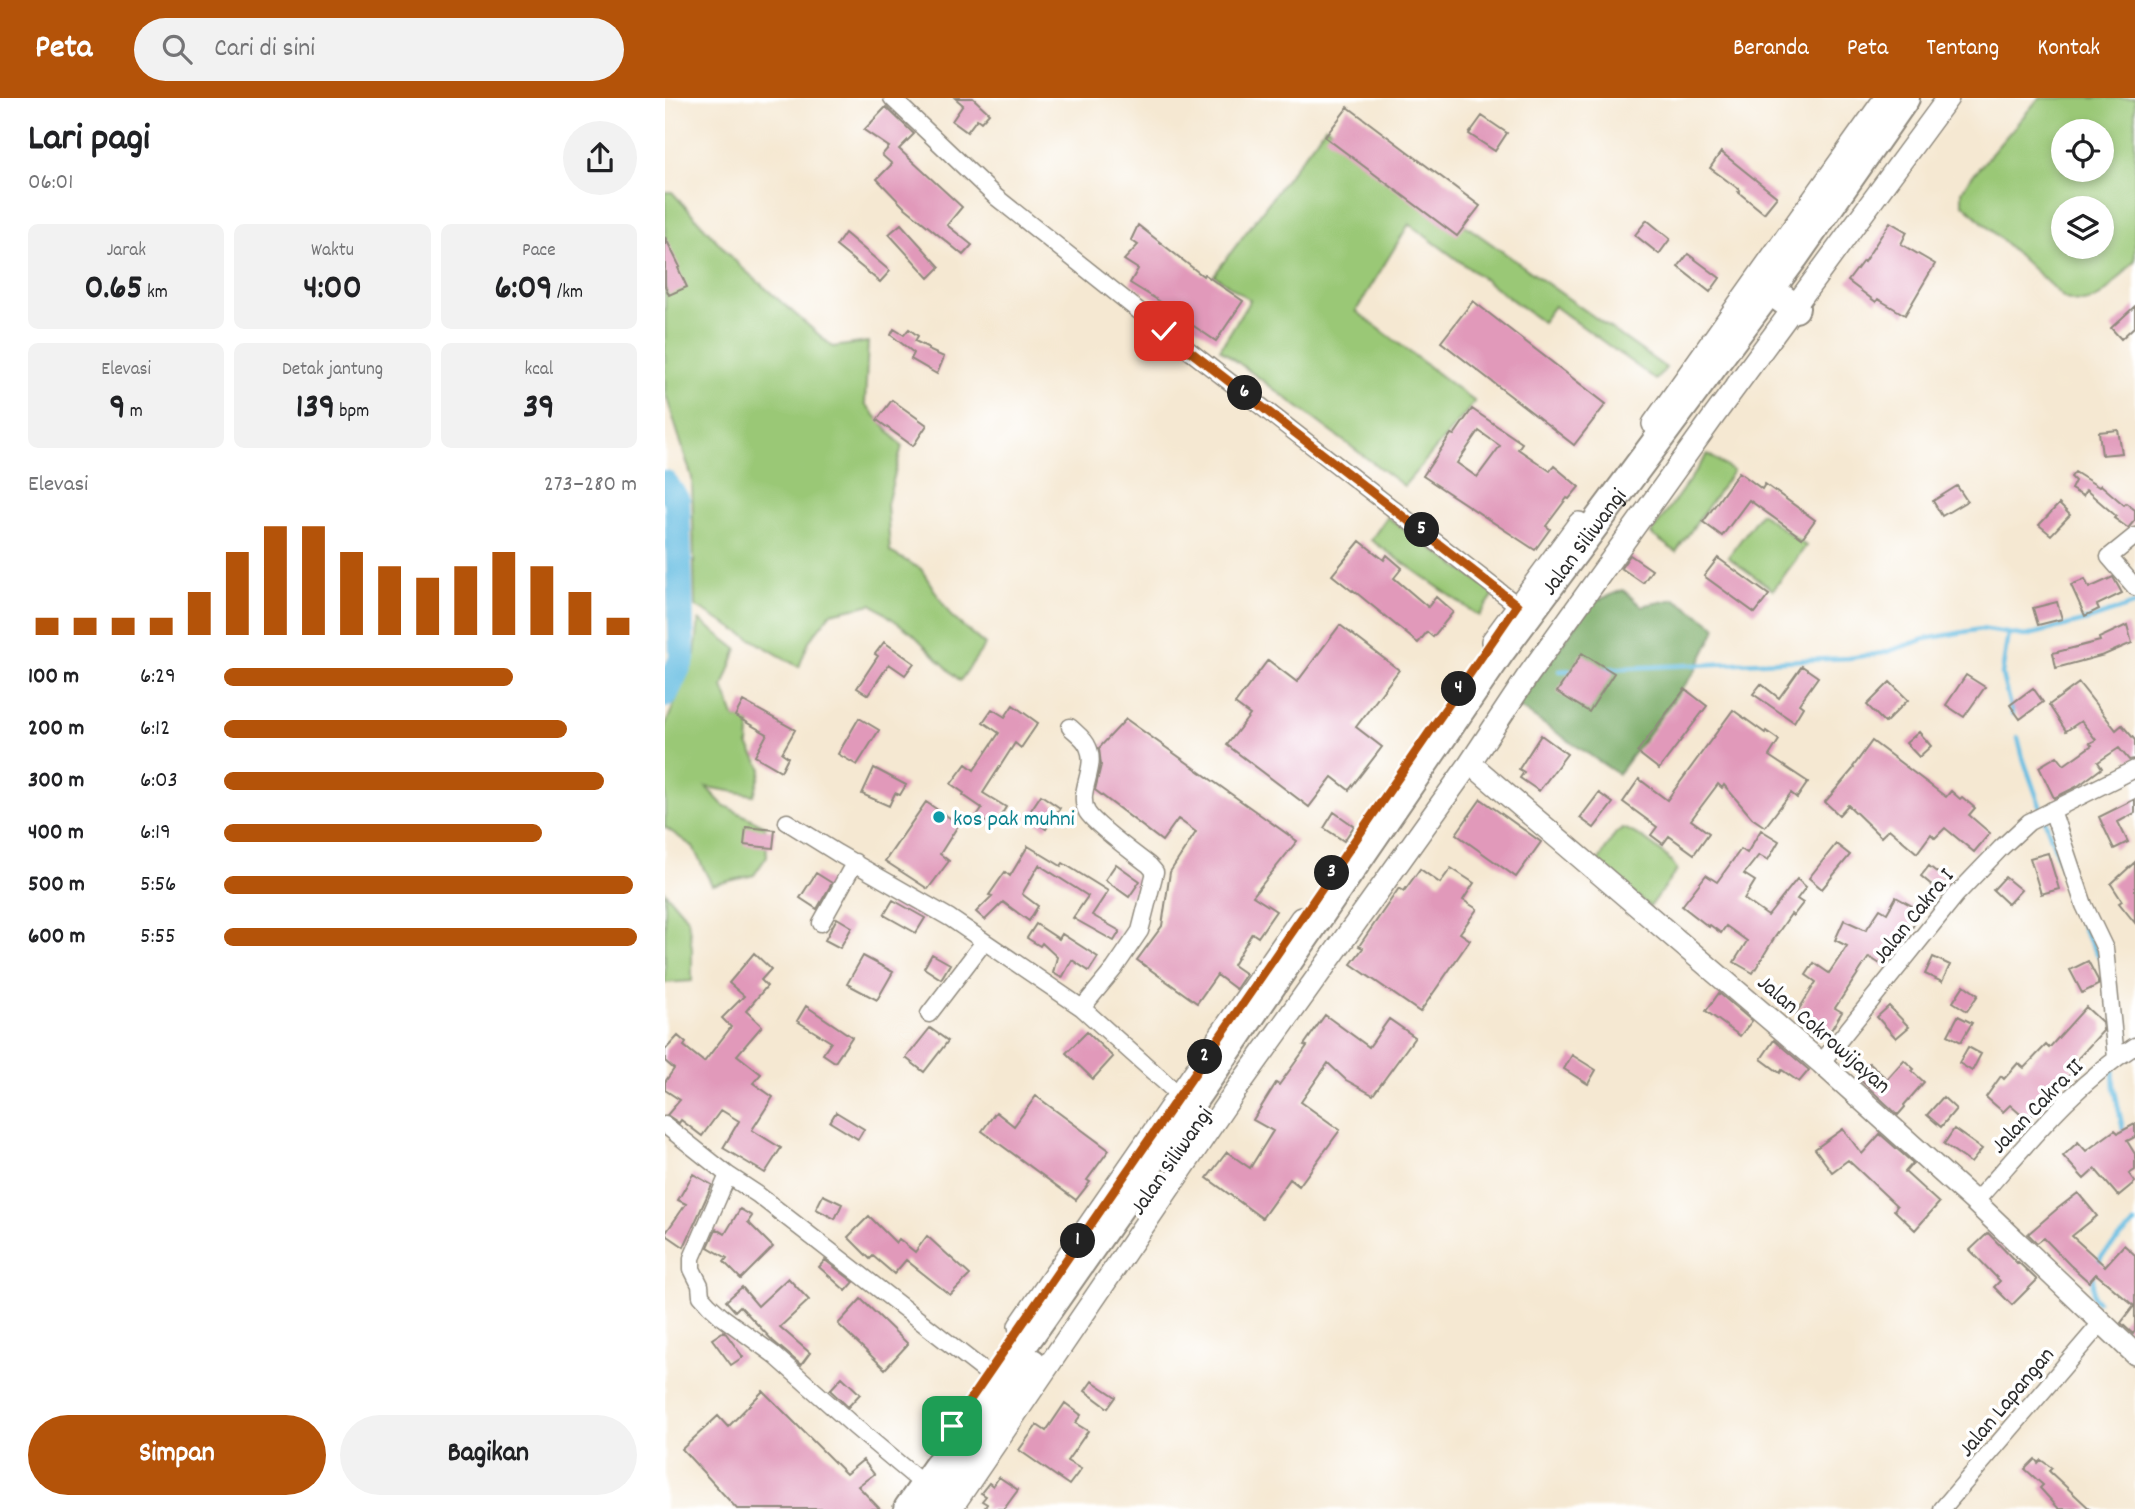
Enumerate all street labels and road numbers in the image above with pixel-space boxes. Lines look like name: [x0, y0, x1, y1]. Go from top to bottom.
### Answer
street label: Jalan Siliwangi: [1535, 483, 1636, 603]
street label: Jalan Cakra I: [1866, 862, 1964, 972]
street label: Jalan Cokrowijayan: [1749, 968, 1897, 1103]
street label: Jalan Cakra II: [1984, 1052, 2093, 1163]
street label: Jalan Siliwangi: [1123, 1101, 1222, 1223]
street label: Jalan Lapangan: [1952, 1341, 2064, 1466]

